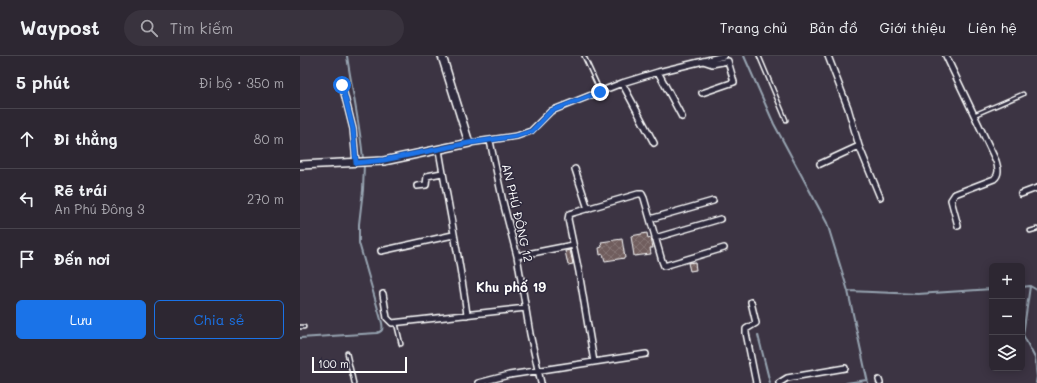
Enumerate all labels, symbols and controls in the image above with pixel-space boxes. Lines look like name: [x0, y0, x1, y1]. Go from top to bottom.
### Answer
search box: [124, 10, 404, 46]
text: Waypost: [20, 15, 100, 40]
icon: search: [138, 17, 160, 39]
text: Tìm kiếm: [170, 18, 233, 38]
text: Trang chủ: [720, 18, 787, 37]
text: Bản đồ: [809, 18, 857, 37]
text: Giới thiệu: [879, 18, 946, 37]
text: Liên hệ: [968, 18, 1017, 37]
text: 5 phút: [16, 71, 70, 93]
text: Đi bộ · 350 m: [199, 74, 284, 91]
route start: [333, 76, 351, 94]
route end: [591, 83, 609, 101]
icon: ahead: [16, 128, 38, 150]
text: Đi thẳng: [54, 129, 117, 149]
text: 80 m: [254, 130, 284, 147]
street label: AN PHÚ ĐÔNG 12: [499, 162, 537, 264]
text: Rẽ trái: [54, 180, 107, 200]
icon: left: [16, 188, 38, 210]
text: 270 m: [247, 190, 284, 207]
text: An Phú Đông 3: [54, 200, 145, 217]
icon: arrive: [16, 248, 38, 270]
text: Đến nơi: [54, 249, 110, 269]
map controls: [989, 263, 1025, 371]
button: +: [989, 263, 1025, 299]
district label: Khu phố 19: [476, 278, 546, 295]
button: −: [989, 299, 1025, 335]
button: Lưu: [16, 300, 146, 339]
button: Chia sẻ: [154, 300, 284, 339]
button: layers: [989, 335, 1025, 371]
scale bar: [312, 355, 407, 374]
text: 100 m: [318, 356, 349, 371]

